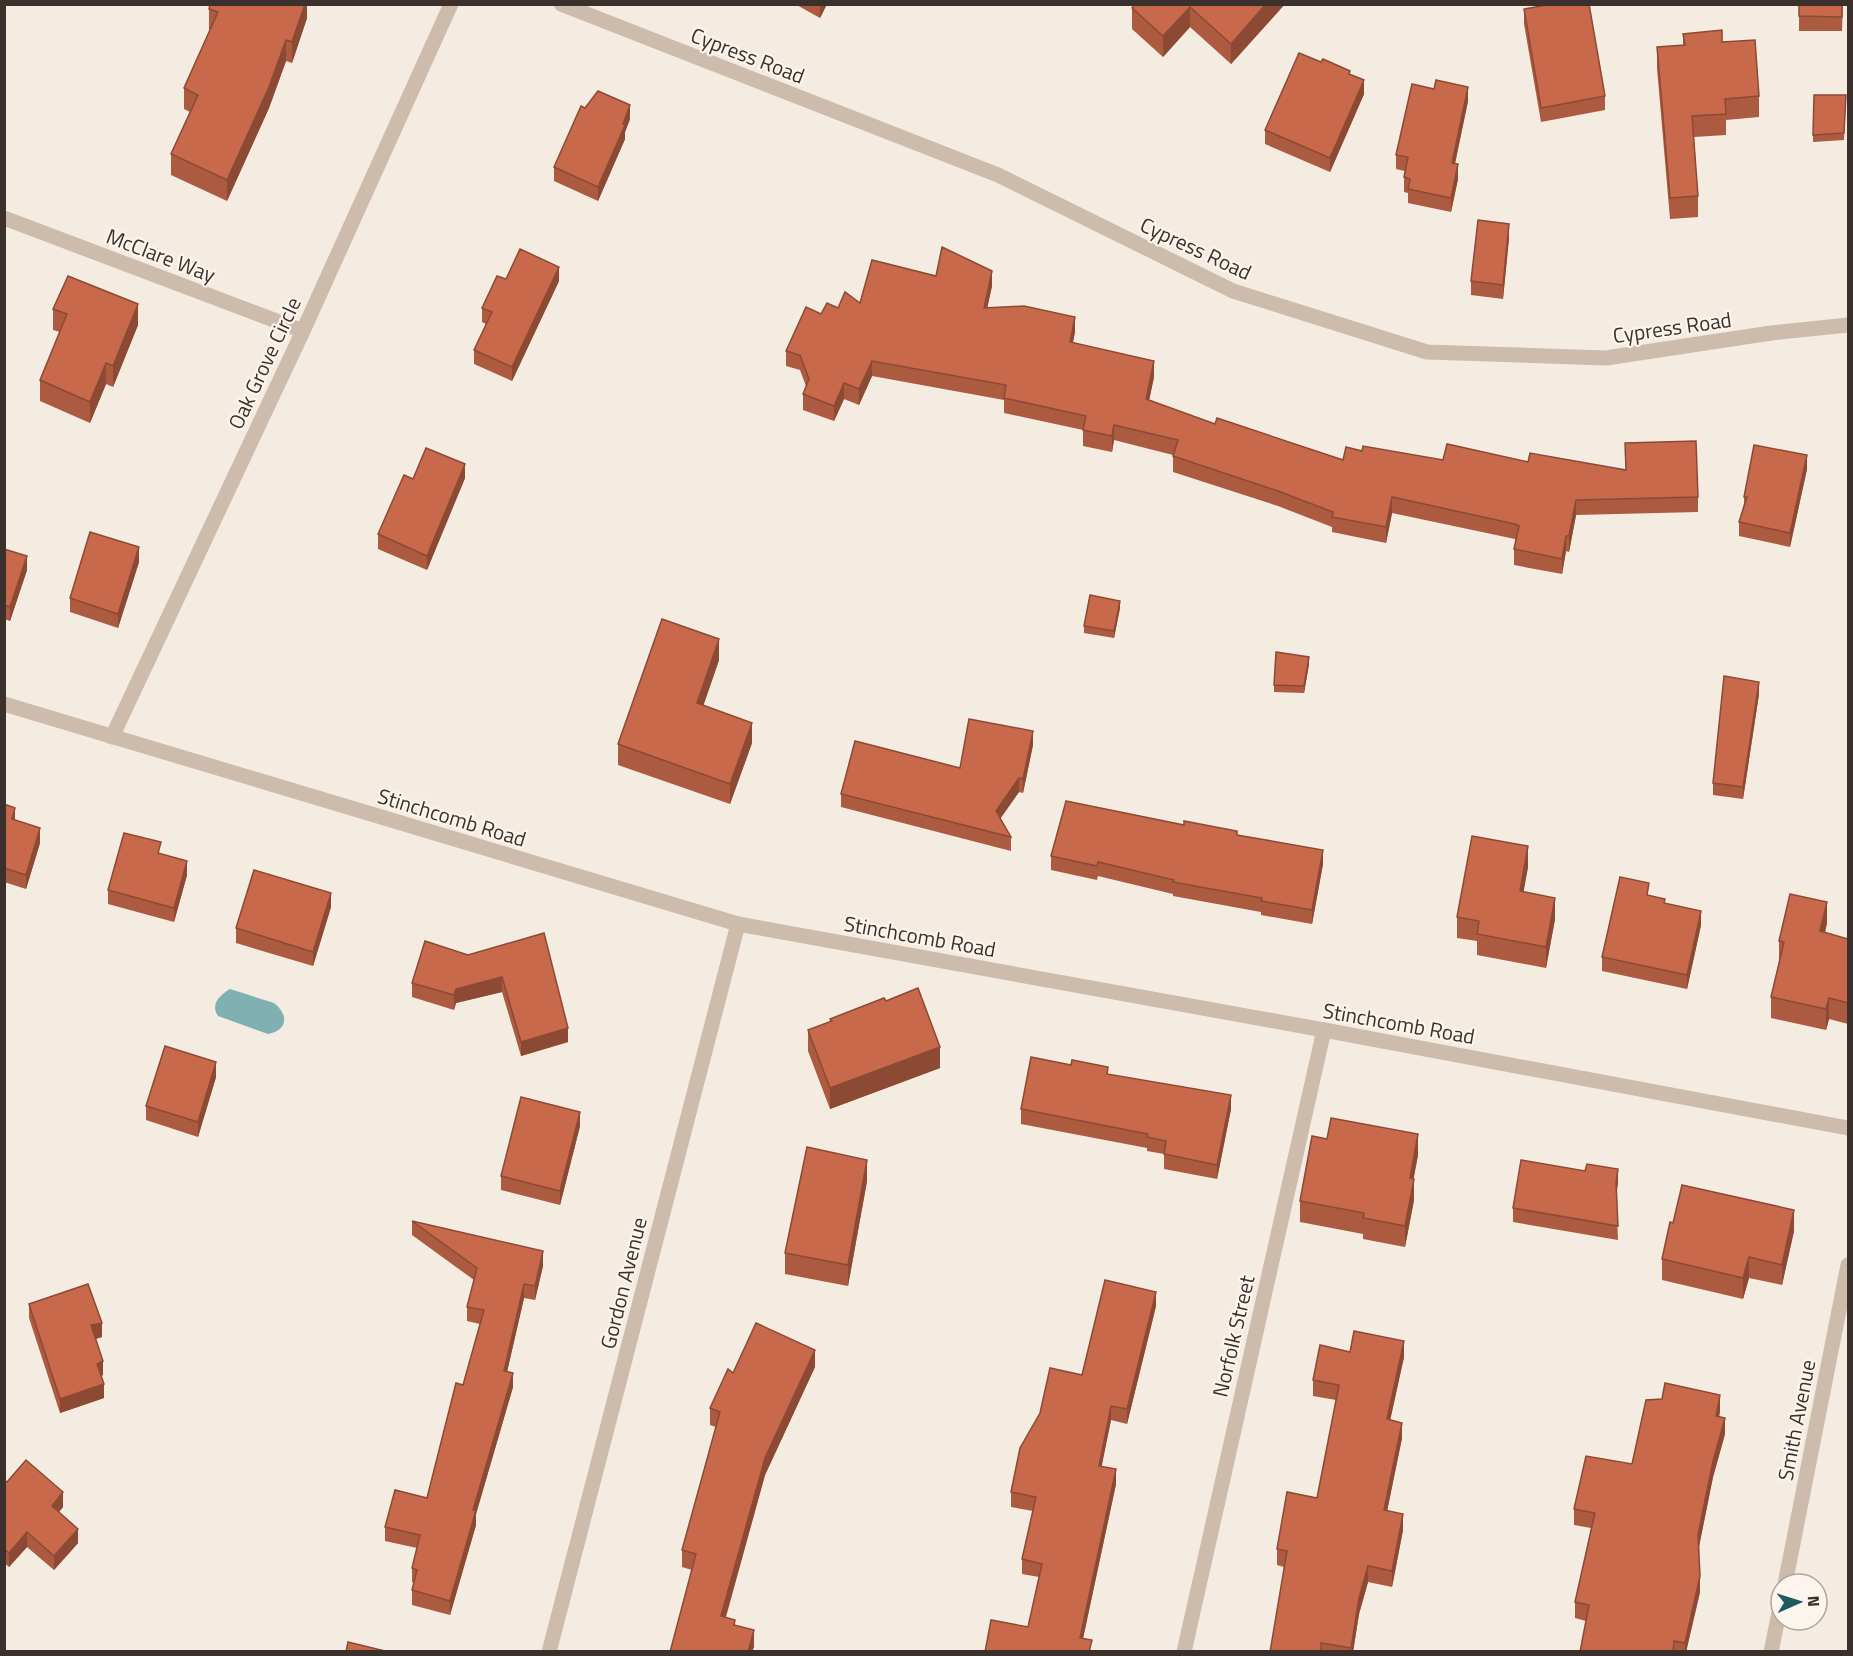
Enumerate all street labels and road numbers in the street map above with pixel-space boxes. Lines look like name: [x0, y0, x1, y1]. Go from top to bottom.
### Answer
street label: Cypress Road: [686, 19, 810, 91]
street label: Cypress Road: [1135, 208, 1257, 288]
street label: McClare Way: [102, 220, 220, 290]
street label: Oak Grove Circle: [219, 292, 309, 434]
street label: Cypress Road: [1611, 303, 1733, 351]
street label: Stinchcomb Road: [374, 779, 530, 855]
street label: Stinchcomb Road: [842, 907, 998, 965]
street label: Stinchcomb Road: [1321, 994, 1477, 1052]
street label: Gordon Avenue: [591, 1214, 655, 1352]
street label: Norfolk Street: [1203, 1271, 1263, 1400]
street label: Smith Avenue: [1769, 1357, 1823, 1483]

